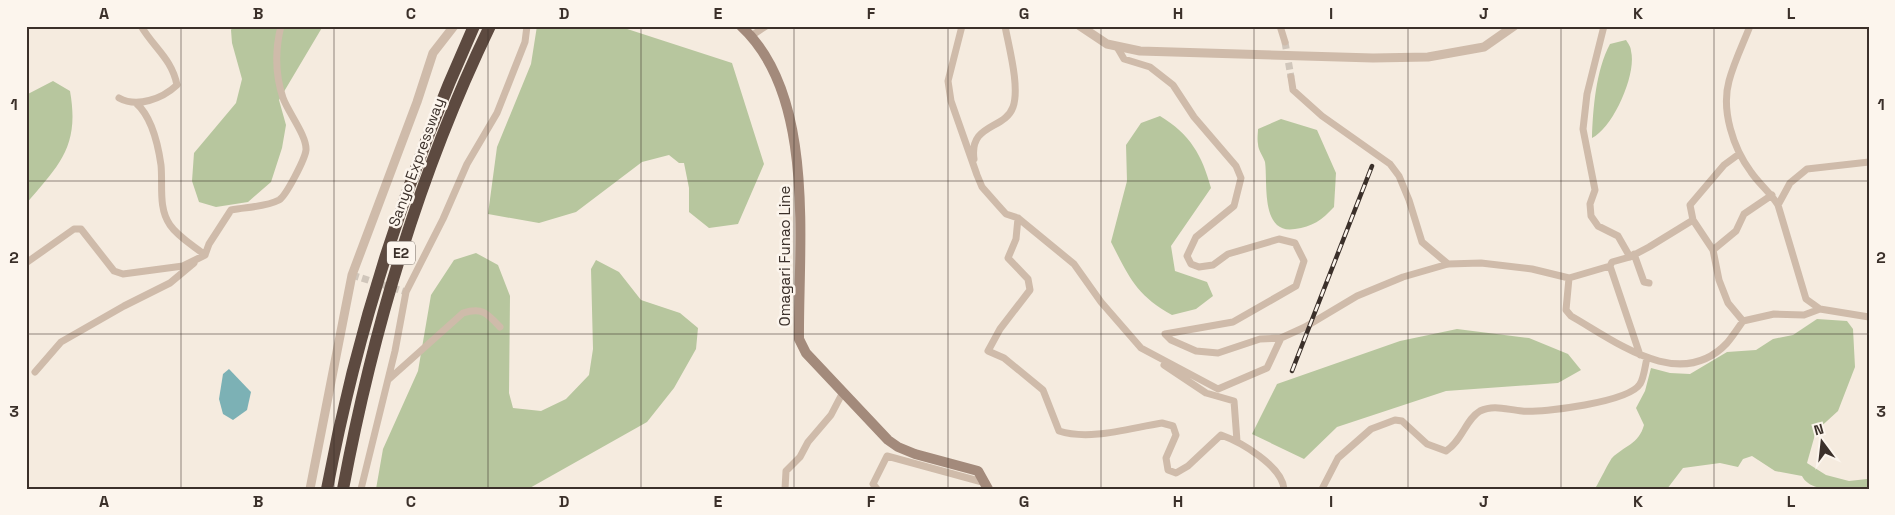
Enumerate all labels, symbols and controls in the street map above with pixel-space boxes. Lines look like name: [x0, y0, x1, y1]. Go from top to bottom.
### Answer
text: A: [99, 3, 109, 24]
text: B: [253, 3, 263, 24]
text: C: [406, 3, 416, 24]
text: D: [559, 3, 569, 24]
text: E: [714, 3, 723, 24]
text: F: [867, 3, 876, 24]
text: G: [1019, 3, 1029, 24]
text: H: [1173, 3, 1183, 24]
text: I: [1329, 3, 1333, 24]
text: J: [1479, 3, 1489, 24]
text: K: [1633, 3, 1643, 24]
text: L: [1787, 3, 1796, 24]
text: 1: [10, 94, 18, 115]
text: 1: [1877, 94, 1885, 115]
street label: Sanyo Expressway: [384, 95, 448, 229]
street label: Omagari Funao Line: [775, 186, 794, 326]
road number: E2: [387, 242, 415, 264]
text: 2: [9, 247, 19, 268]
text: 2: [1876, 247, 1886, 268]
text: 3: [9, 401, 19, 422]
text: 3: [1876, 401, 1886, 422]
north arrow: [1798, 418, 1848, 468]
text: N: [1812, 420, 1826, 439]
text: A: [99, 491, 109, 512]
text: B: [253, 491, 263, 512]
text: C: [406, 491, 416, 512]
text: D: [559, 491, 569, 512]
text: E: [714, 491, 723, 512]
text: F: [867, 491, 876, 512]
text: G: [1019, 491, 1029, 512]
text: H: [1173, 491, 1183, 512]
text: I: [1329, 491, 1333, 512]
text: J: [1479, 491, 1489, 512]
text: K: [1633, 491, 1643, 512]
text: L: [1787, 491, 1796, 512]

